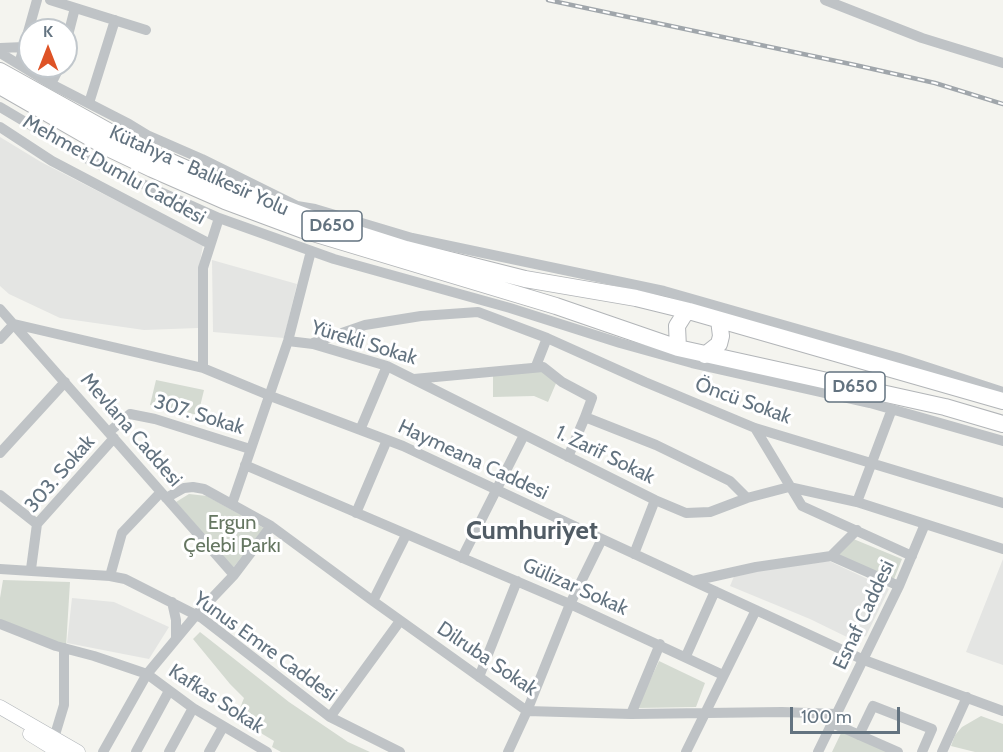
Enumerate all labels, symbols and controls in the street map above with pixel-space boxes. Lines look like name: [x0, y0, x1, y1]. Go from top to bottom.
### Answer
north arrow: [18, 18, 78, 78]
text: K: [43, 22, 53, 41]
street label: Mehmet Dumlu Caddesi: [18, 110, 210, 230]
street label: Kütahya - Balıkesir Yolu: [106, 121, 292, 221]
road number: D650: [302, 211, 362, 241]
street label: Yürekli Sokak: [308, 316, 420, 370]
street label: Mevlana Caddesi: [75, 368, 187, 492]
road number: D650: [825, 372, 885, 402]
street label: Öncü Sokak: [692, 373, 794, 429]
street label: 307. Sokak: [151, 390, 247, 440]
street label: Haymeana Caddesi: [394, 415, 552, 505]
street label: 1. Zarif Sokak: [552, 421, 658, 489]
street label: 303. Sokak: [20, 431, 100, 517]
park label: Ergun Çelebi Parkı: [183, 511, 281, 558]
district label: Cumhuriyet: [466, 515, 598, 547]
street label: Gülizar Sokak: [519, 553, 631, 621]
street label: Esnaf Caddesi: [828, 556, 900, 674]
street label: Yunus Emre Caddesi: [189, 587, 341, 707]
street label: Dilruba Sokak: [432, 617, 542, 701]
street label: Kafkas Sokak: [164, 659, 268, 739]
scale bar: [793, 695, 902, 733]
text: 100 m: [801, 706, 852, 728]

